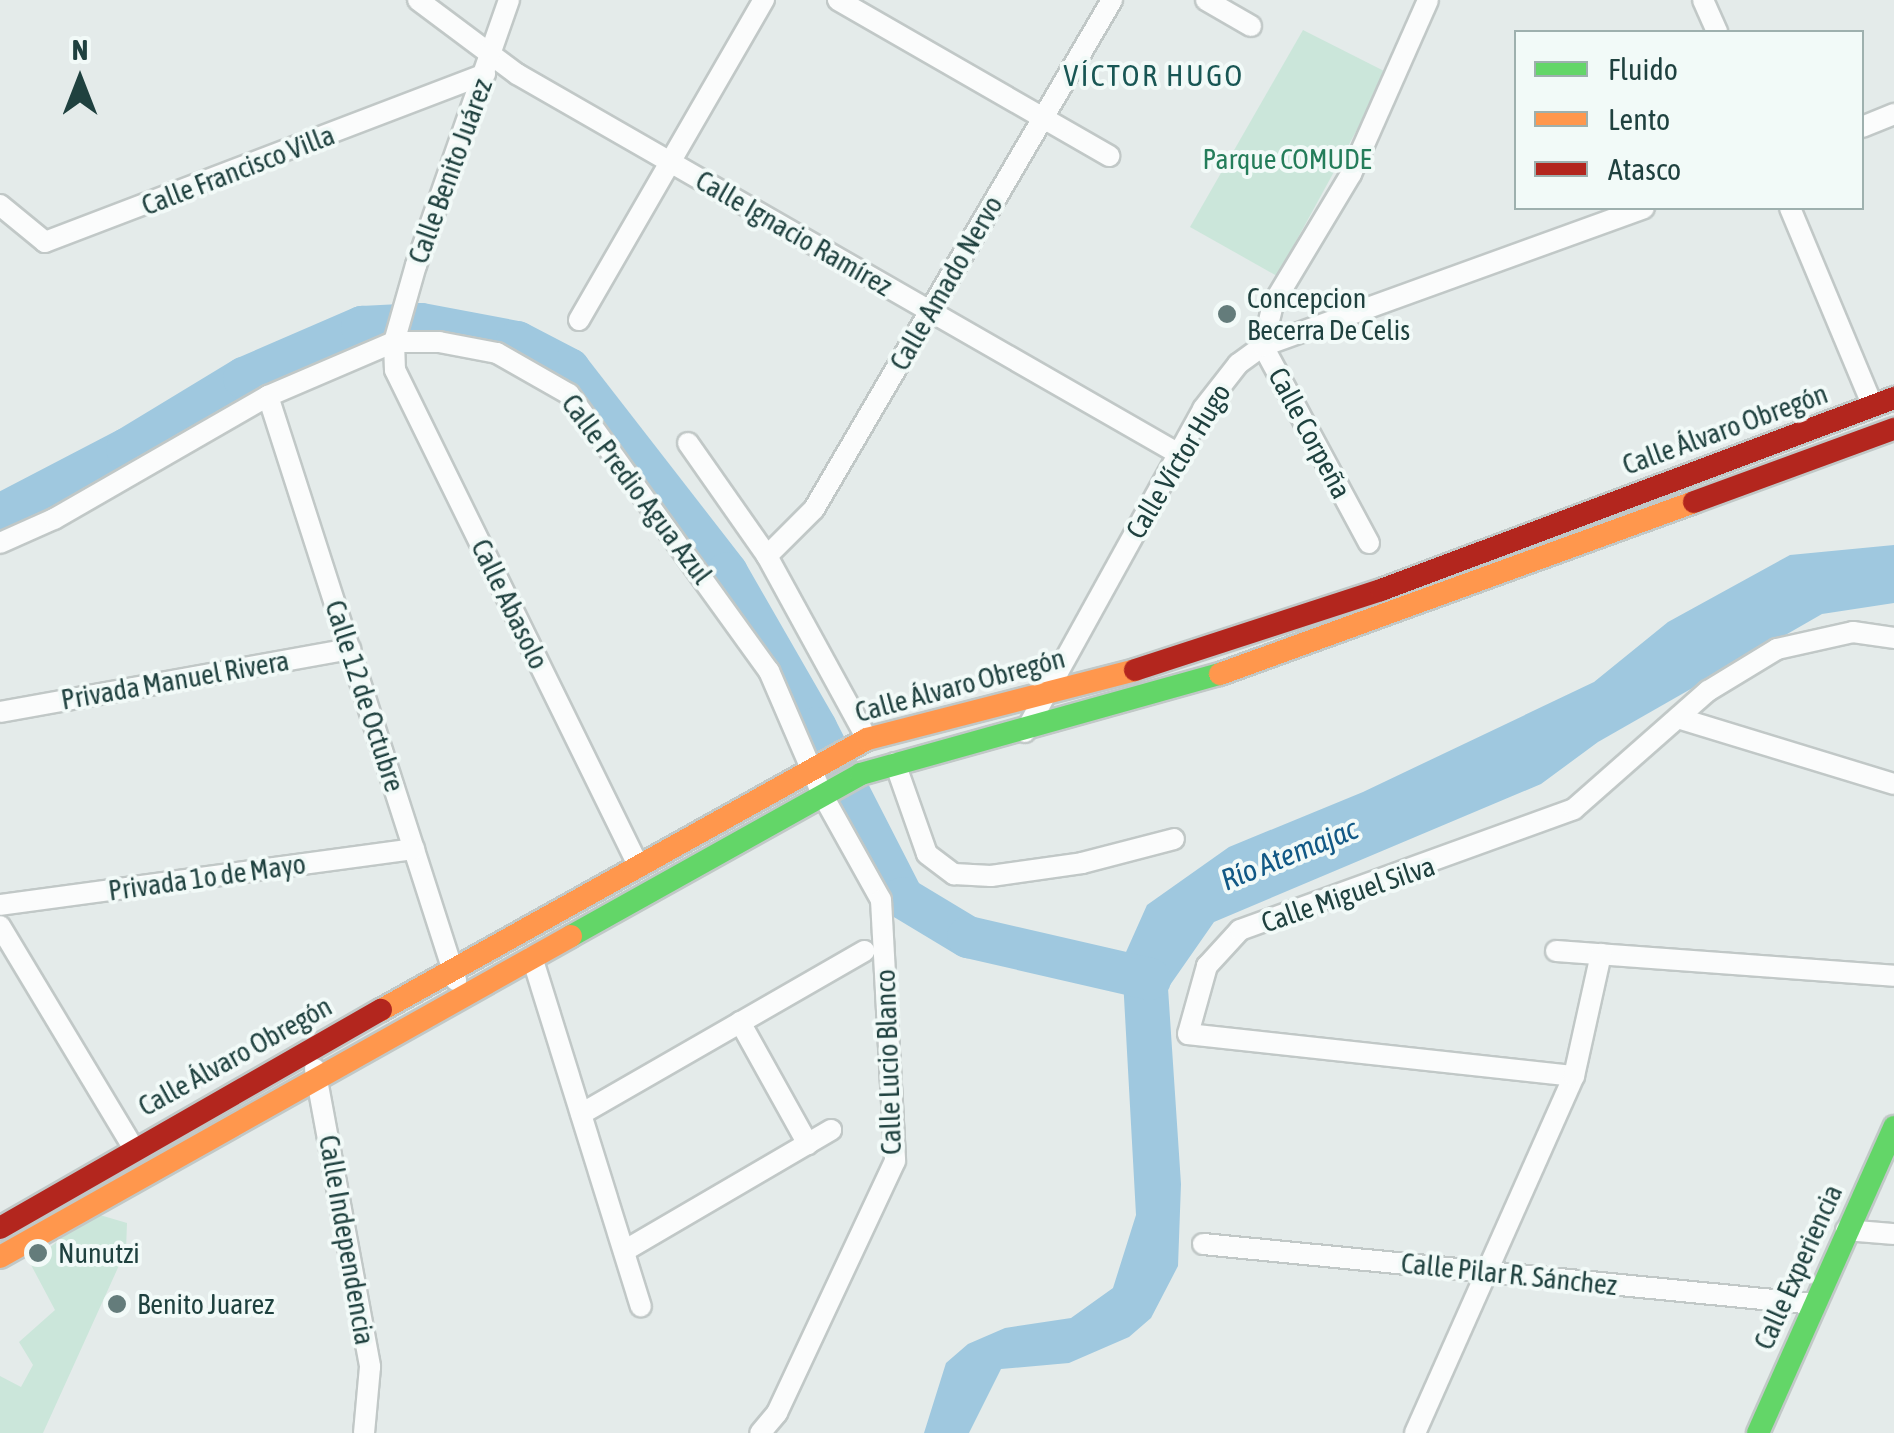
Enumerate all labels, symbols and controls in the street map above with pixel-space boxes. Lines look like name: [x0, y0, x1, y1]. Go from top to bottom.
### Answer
north arrow: [30, 30, 130, 130]
legend: [1514, 30, 1864, 210]
text: N: [72, 34, 88, 66]
text: Fluido: [1608, 52, 1678, 86]
district label: VÍCTOR HUGO: [1063, 57, 1245, 93]
street label: Calle Benito Juárez: [401, 74, 499, 268]
text: Lento: [1608, 102, 1670, 136]
street label: Calle Francisco Villa: [137, 118, 339, 222]
park label: Parque COMUDE: [1202, 142, 1372, 176]
text: Atasco: [1608, 152, 1681, 186]
street label: Calle Ignacio Ramírez: [690, 163, 898, 303]
street label: Calle Amado Nervo: [882, 190, 1010, 376]
place label: Concepcion Becerra De Celis: [1247, 281, 1410, 347]
marker: Concepcion Becerra De Celis: [1216, 303, 1238, 325]
street label: Calle Corpeña: [1262, 362, 1358, 504]
street label: Calle Álvaro Obregón: [1618, 376, 1832, 482]
street label: Calle Víctor Hugo: [1119, 377, 1237, 545]
street label: Calle Predio Agua Azul: [555, 387, 719, 591]
street label: Calle Abasolo: [464, 534, 556, 674]
street label: Calle 12 de Octubre: [318, 596, 412, 796]
street label: Calle Álvaro Obregón: [851, 641, 1069, 729]
street label: Privada Manuel Rivera: [58, 643, 292, 717]
water label: Río Atemajac: [1215, 810, 1363, 898]
street label: Privada 1o de Mayo: [106, 847, 308, 907]
street label: Calle Miguel Silva: [1257, 849, 1439, 939]
street label: Calle Lucio Blanco: [868, 969, 908, 1155]
street label: Calle Álvaro Obregón: [132, 989, 338, 1123]
street label: Calle Independencia: [312, 1133, 382, 1347]
street label: Calle Experiencia: [1747, 1179, 1849, 1355]
place label: Nunutzi: [58, 1236, 140, 1270]
marker: Nunutzi: [27, 1242, 49, 1264]
street label: Calle Pilar R. Sánchez: [1399, 1246, 1619, 1302]
place label: Benito Juarez: [137, 1287, 274, 1321]
marker: Benito Juarez: [106, 1293, 128, 1315]

